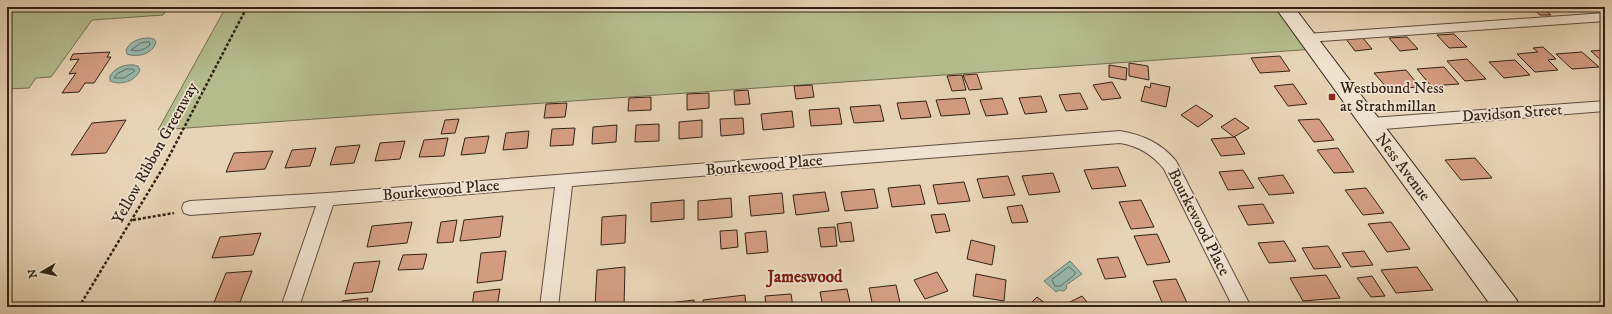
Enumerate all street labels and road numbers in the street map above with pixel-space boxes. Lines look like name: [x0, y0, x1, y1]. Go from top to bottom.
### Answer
street label: Yellow Ribbon Greenway: [108, 78, 203, 227]
street label: Davidson Street: [1461, 100, 1563, 126]
street label: Ness Avenue: [1371, 129, 1435, 205]
street label: Bourkewood Place: [705, 150, 824, 180]
street label: Bourkewood Place: [1163, 165, 1235, 279]
street label: Bourkewood Place: [382, 175, 501, 205]

